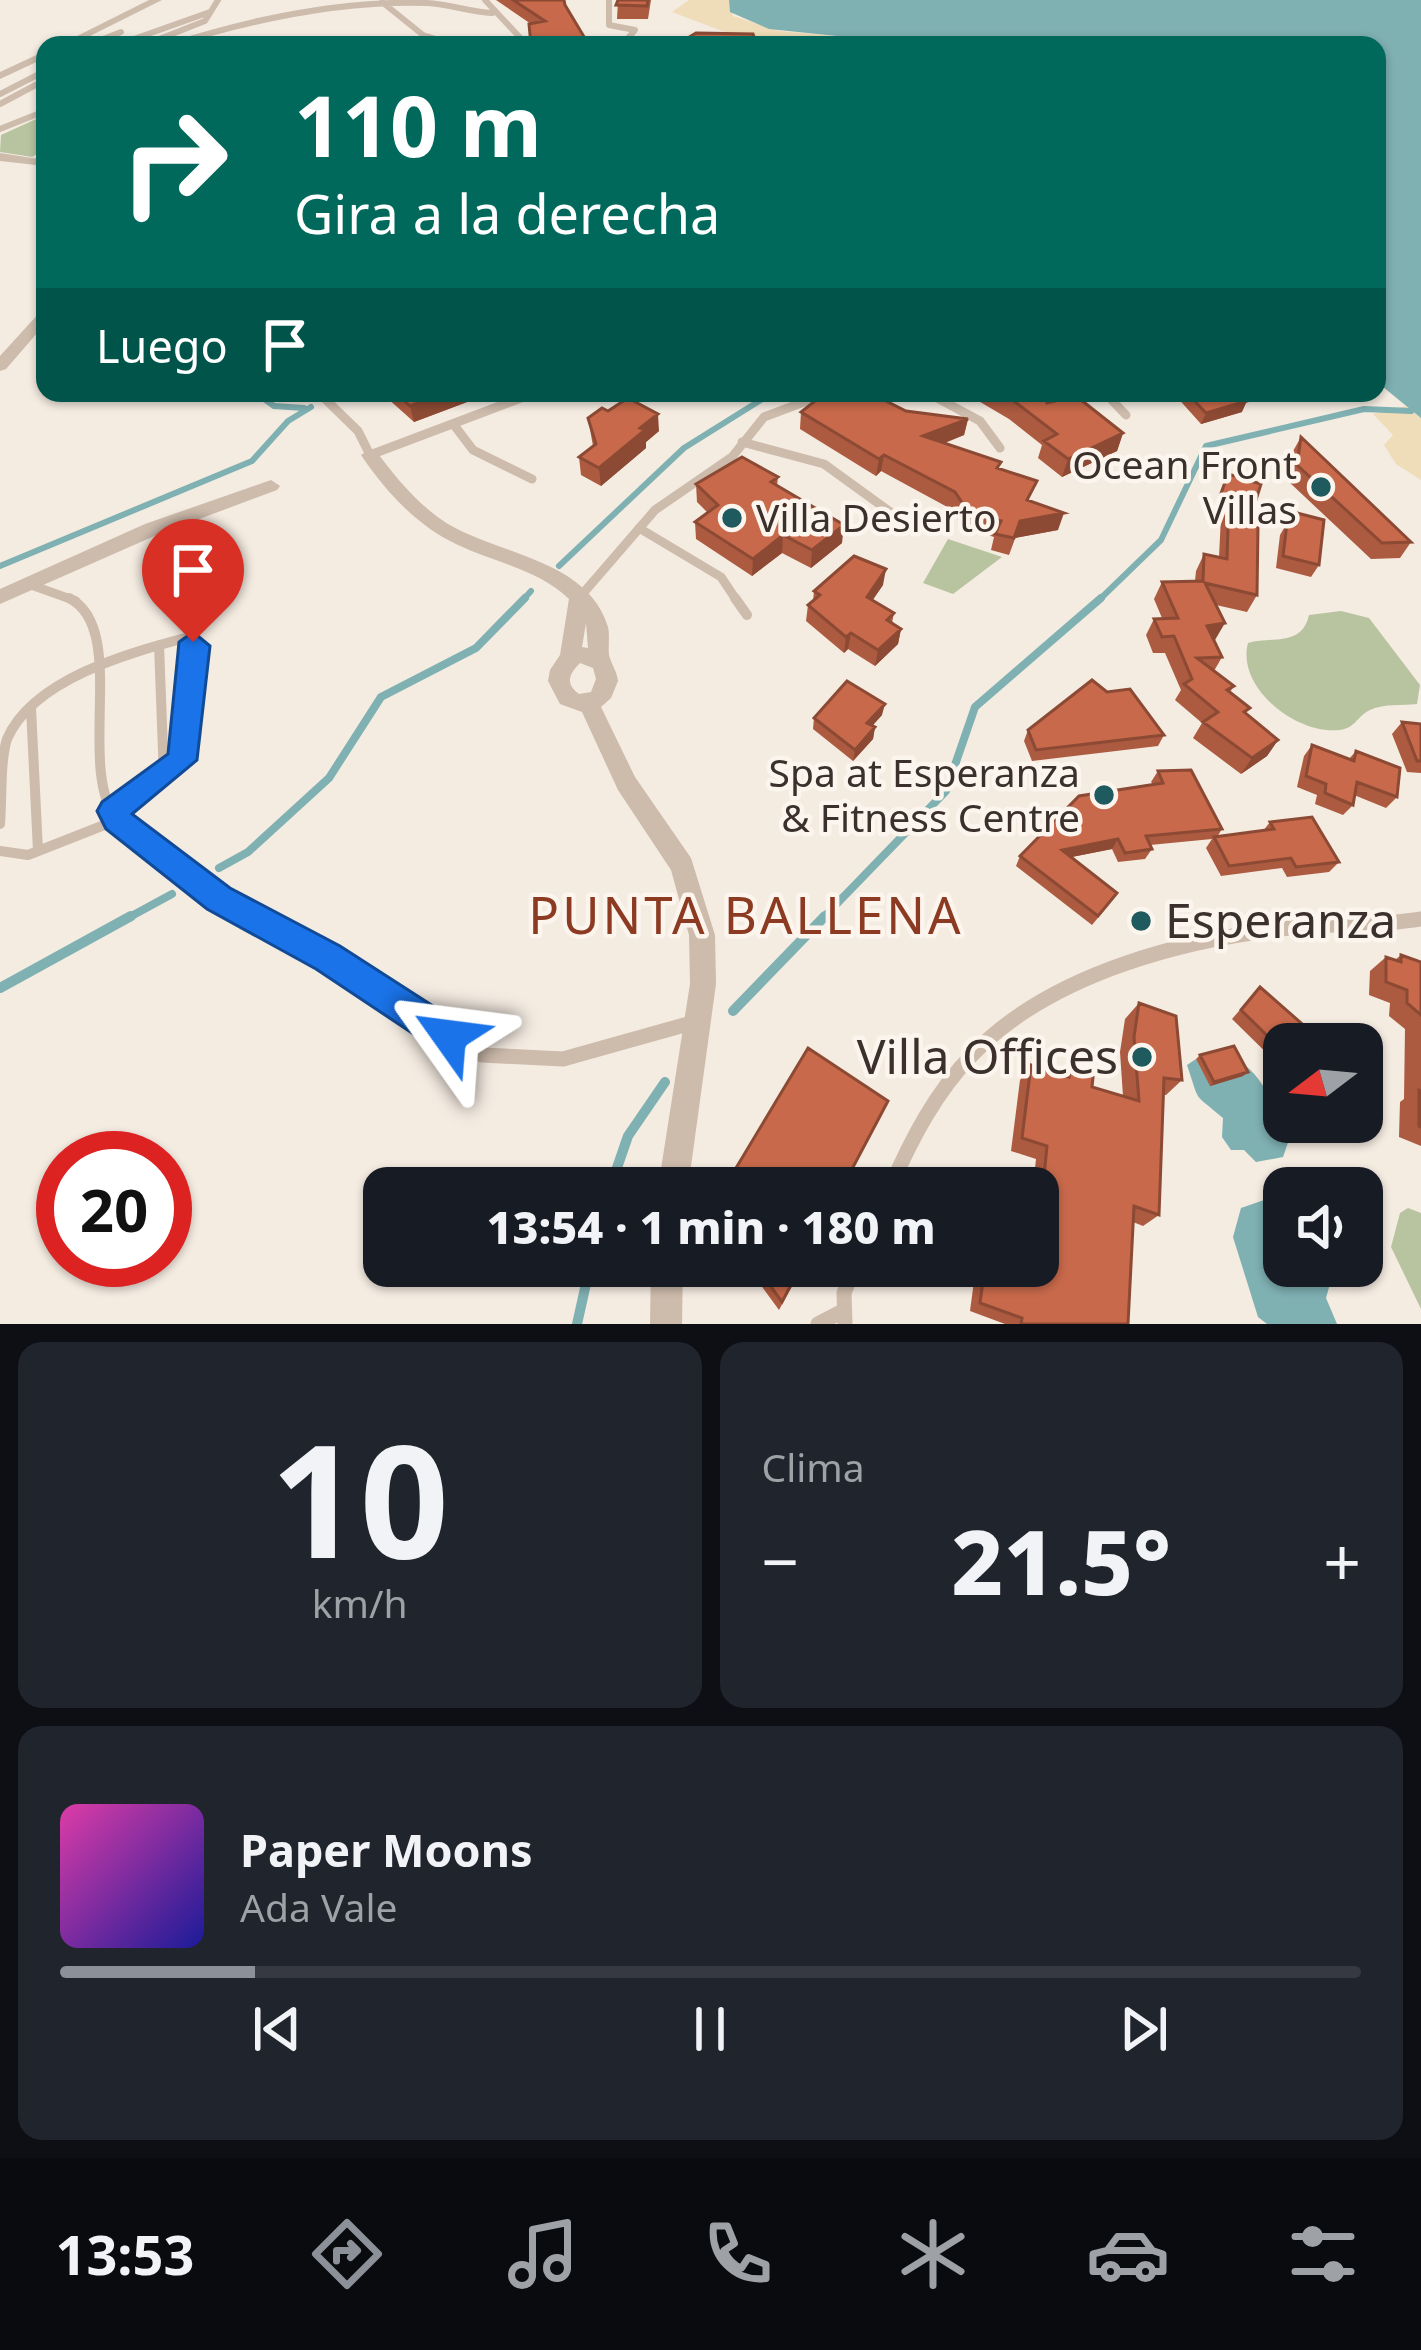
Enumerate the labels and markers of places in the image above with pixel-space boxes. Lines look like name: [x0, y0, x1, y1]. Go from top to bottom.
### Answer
place label: Ocean Front Villas: [1072, 437, 1297, 535]
marker: Ocean Front Villas: [1308, 474, 1334, 500]
place label: Villa Desierto: [756, 490, 997, 543]
marker: Villa Desierto: [719, 505, 745, 531]
pin: [142, 519, 244, 642]
place label: Spa at Esperanza & Fitness Centre: [769, 745, 1080, 843]
marker: Spa at Esperanza & Fitness Centre: [1091, 782, 1117, 808]
place label: Esperanza: [1165, 887, 1396, 952]
marker: Esperanza: [1128, 908, 1154, 934]
place label: Villa Offices: [857, 1023, 1118, 1088]
marker: Villa Offices: [1129, 1044, 1155, 1070]

